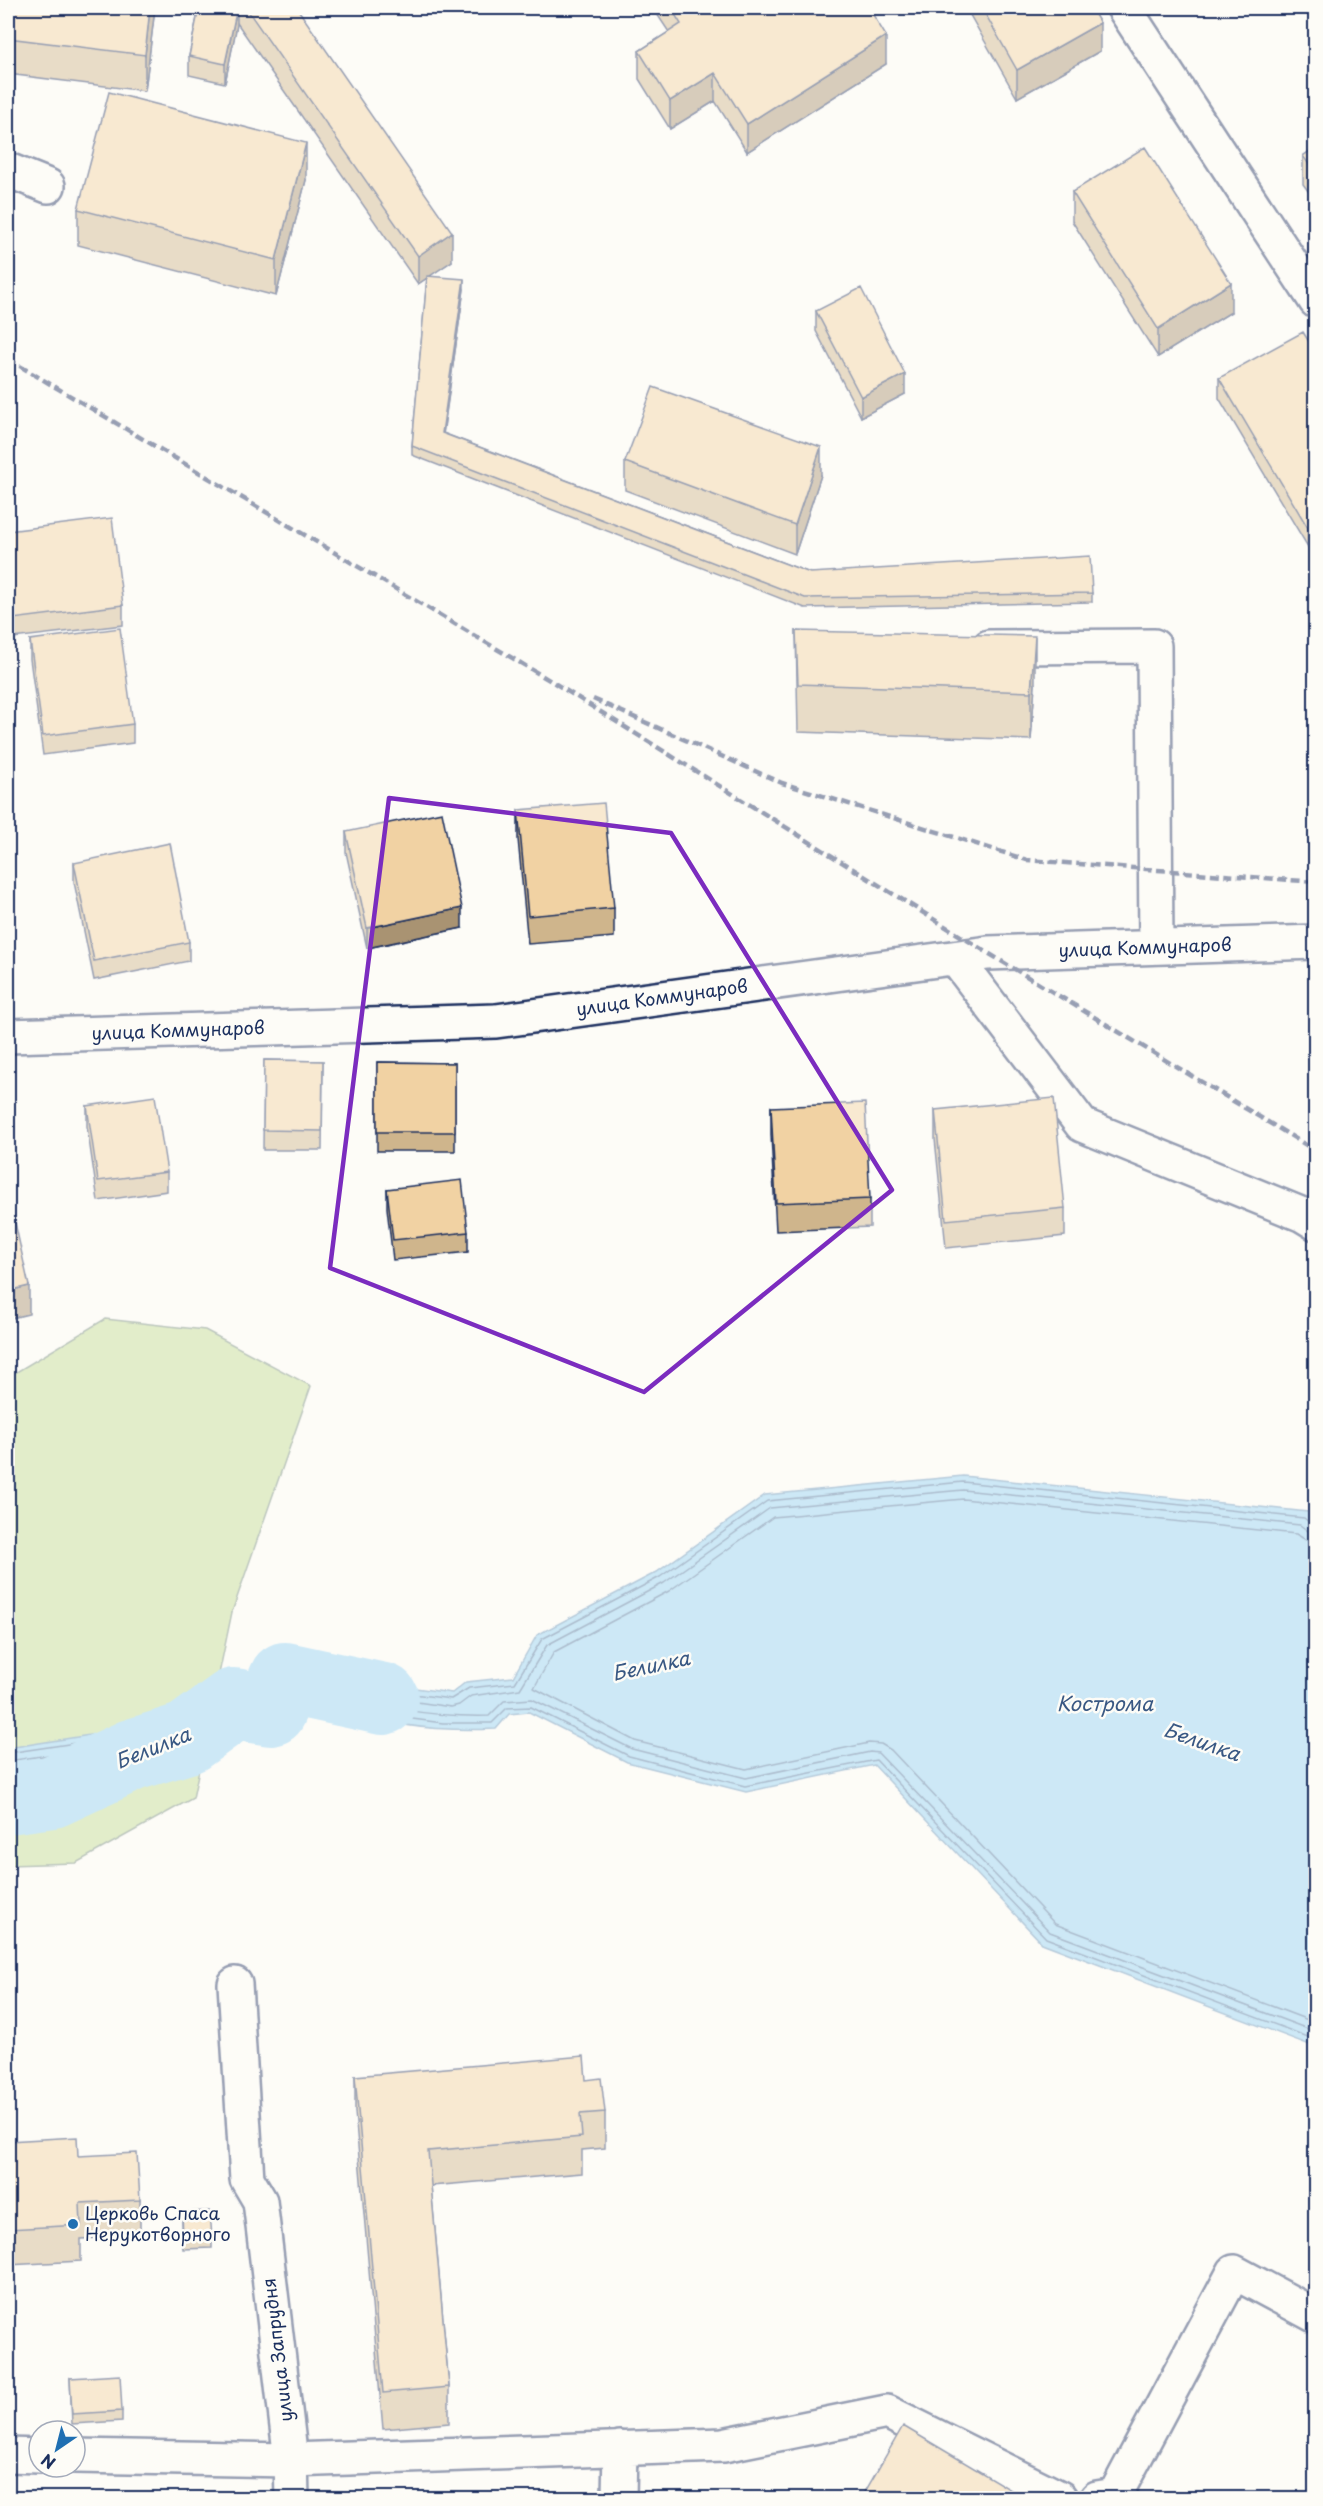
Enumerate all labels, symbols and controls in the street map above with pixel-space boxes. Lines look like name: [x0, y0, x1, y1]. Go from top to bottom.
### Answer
street label: улица Коммунаров: [1058, 930, 1232, 963]
street label: улица Коммунаров: [574, 971, 749, 1022]
street label: улица Коммунаров: [91, 1013, 265, 1046]
water label: Белилка: [609, 1642, 693, 1688]
water label: Кострома: [1057, 1688, 1154, 1718]
water label: Белилка: [1160, 1714, 1245, 1768]
water label: Белилка: [110, 1718, 195, 1776]
place label: Церковь Спаса Нерукотворного: [85, 2199, 231, 2247]
marker: Церковь Спаса Нерукотворного: [66, 2217, 80, 2231]
street label: улица Запрудня: [254, 2277, 299, 2424]
north arrow: [27, 2419, 87, 2479]
text: N: [36, 2449, 60, 2476]

